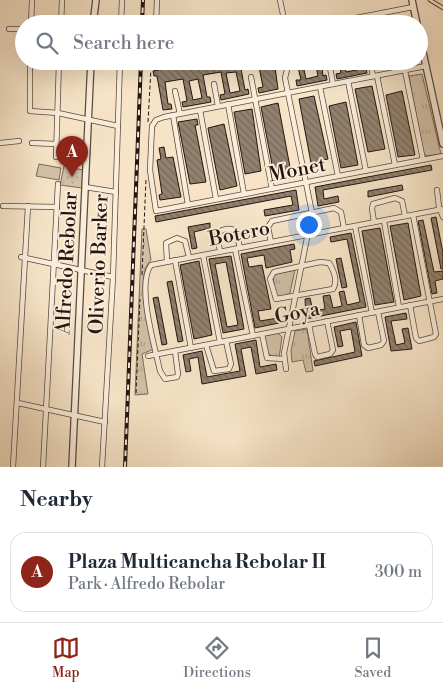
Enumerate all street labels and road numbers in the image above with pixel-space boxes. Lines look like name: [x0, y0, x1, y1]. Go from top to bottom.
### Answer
street label: Monet: [266, 153, 328, 188]
street label: Alfredo Rebolar: [51, 191, 84, 336]
street label: Oliverio Barker: [85, 193, 114, 335]
street label: Botero: [206, 216, 272, 253]
street label: Goya: [273, 297, 323, 330]

